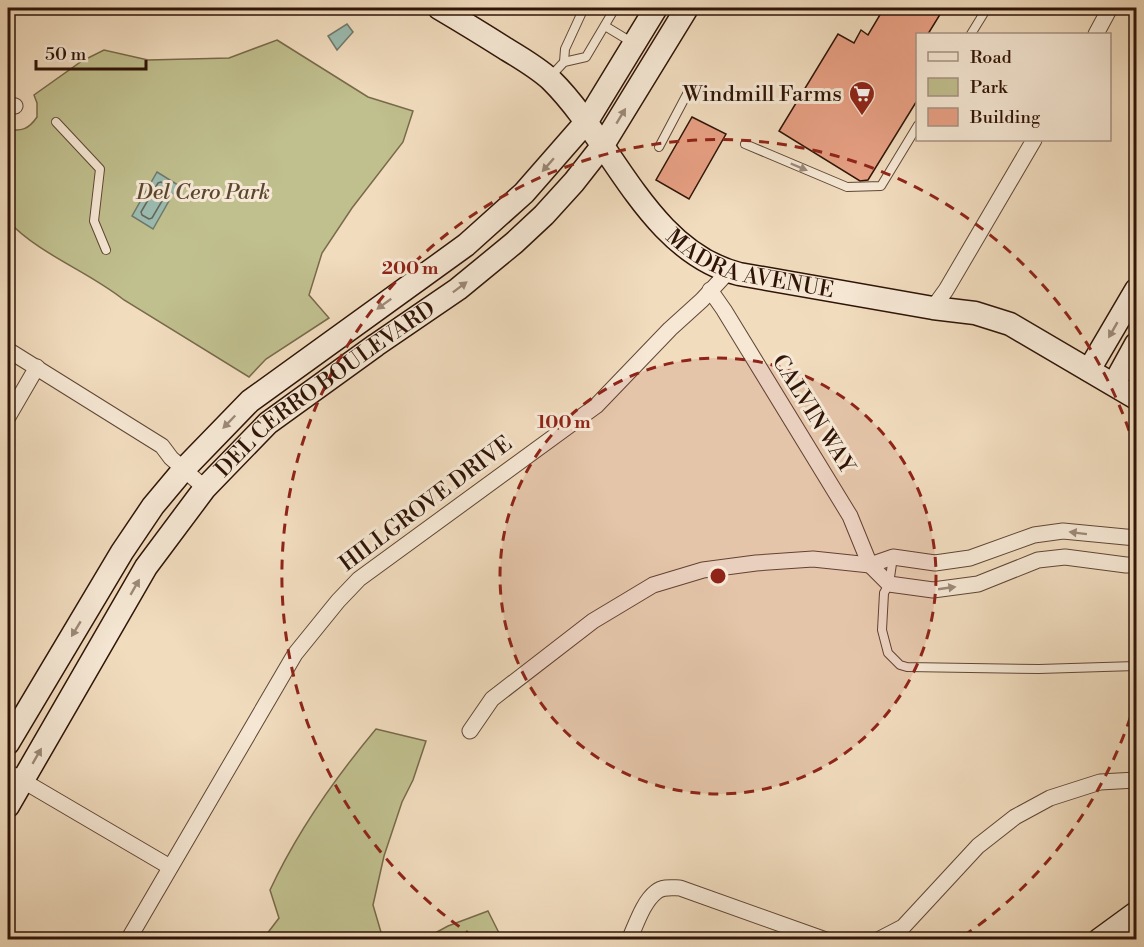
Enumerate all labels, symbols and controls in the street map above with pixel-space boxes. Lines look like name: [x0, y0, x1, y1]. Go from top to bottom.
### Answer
scale bar: [36, 33, 146, 71]
legend: [916, 33, 1111, 141]
text: 50 m: [45, 43, 87, 66]
text: Road: [970, 46, 1013, 69]
text: Park: [970, 76, 1009, 99]
supermarket icon: Windmill Farms: [847, 79, 877, 117]
place label: Windmill Farms: [682, 81, 842, 108]
text: Building: [969, 106, 1041, 129]
one-way arrow: [615, 108, 626, 124]
one-way arrow: [542, 157, 555, 172]
one-way arrow: [791, 162, 809, 172]
park label: Del Cero Park: [135, 179, 270, 206]
street label: MADRA AVENUE: [660, 223, 836, 304]
text: 200 m: [382, 257, 439, 280]
one-way arrow: [452, 282, 467, 294]
street label: DEL CERRO BOULEVARD: [210, 295, 440, 483]
one-way arrow: [376, 298, 392, 310]
one-way arrow: [1107, 322, 1118, 338]
street label: CALVIN WAY: [766, 350, 861, 480]
text: 100 m: [537, 411, 591, 434]
one-way arrow: [222, 415, 236, 430]
street label: HILLGROVE DRIVE: [334, 430, 518, 578]
one-way arrow: [1069, 528, 1088, 538]
centre of rings: [708, 566, 728, 586]
one-way arrow: [130, 578, 140, 595]
one-way arrow: [938, 583, 957, 593]
one-way arrow: [71, 621, 82, 637]
one-way arrow: [32, 747, 42, 764]

